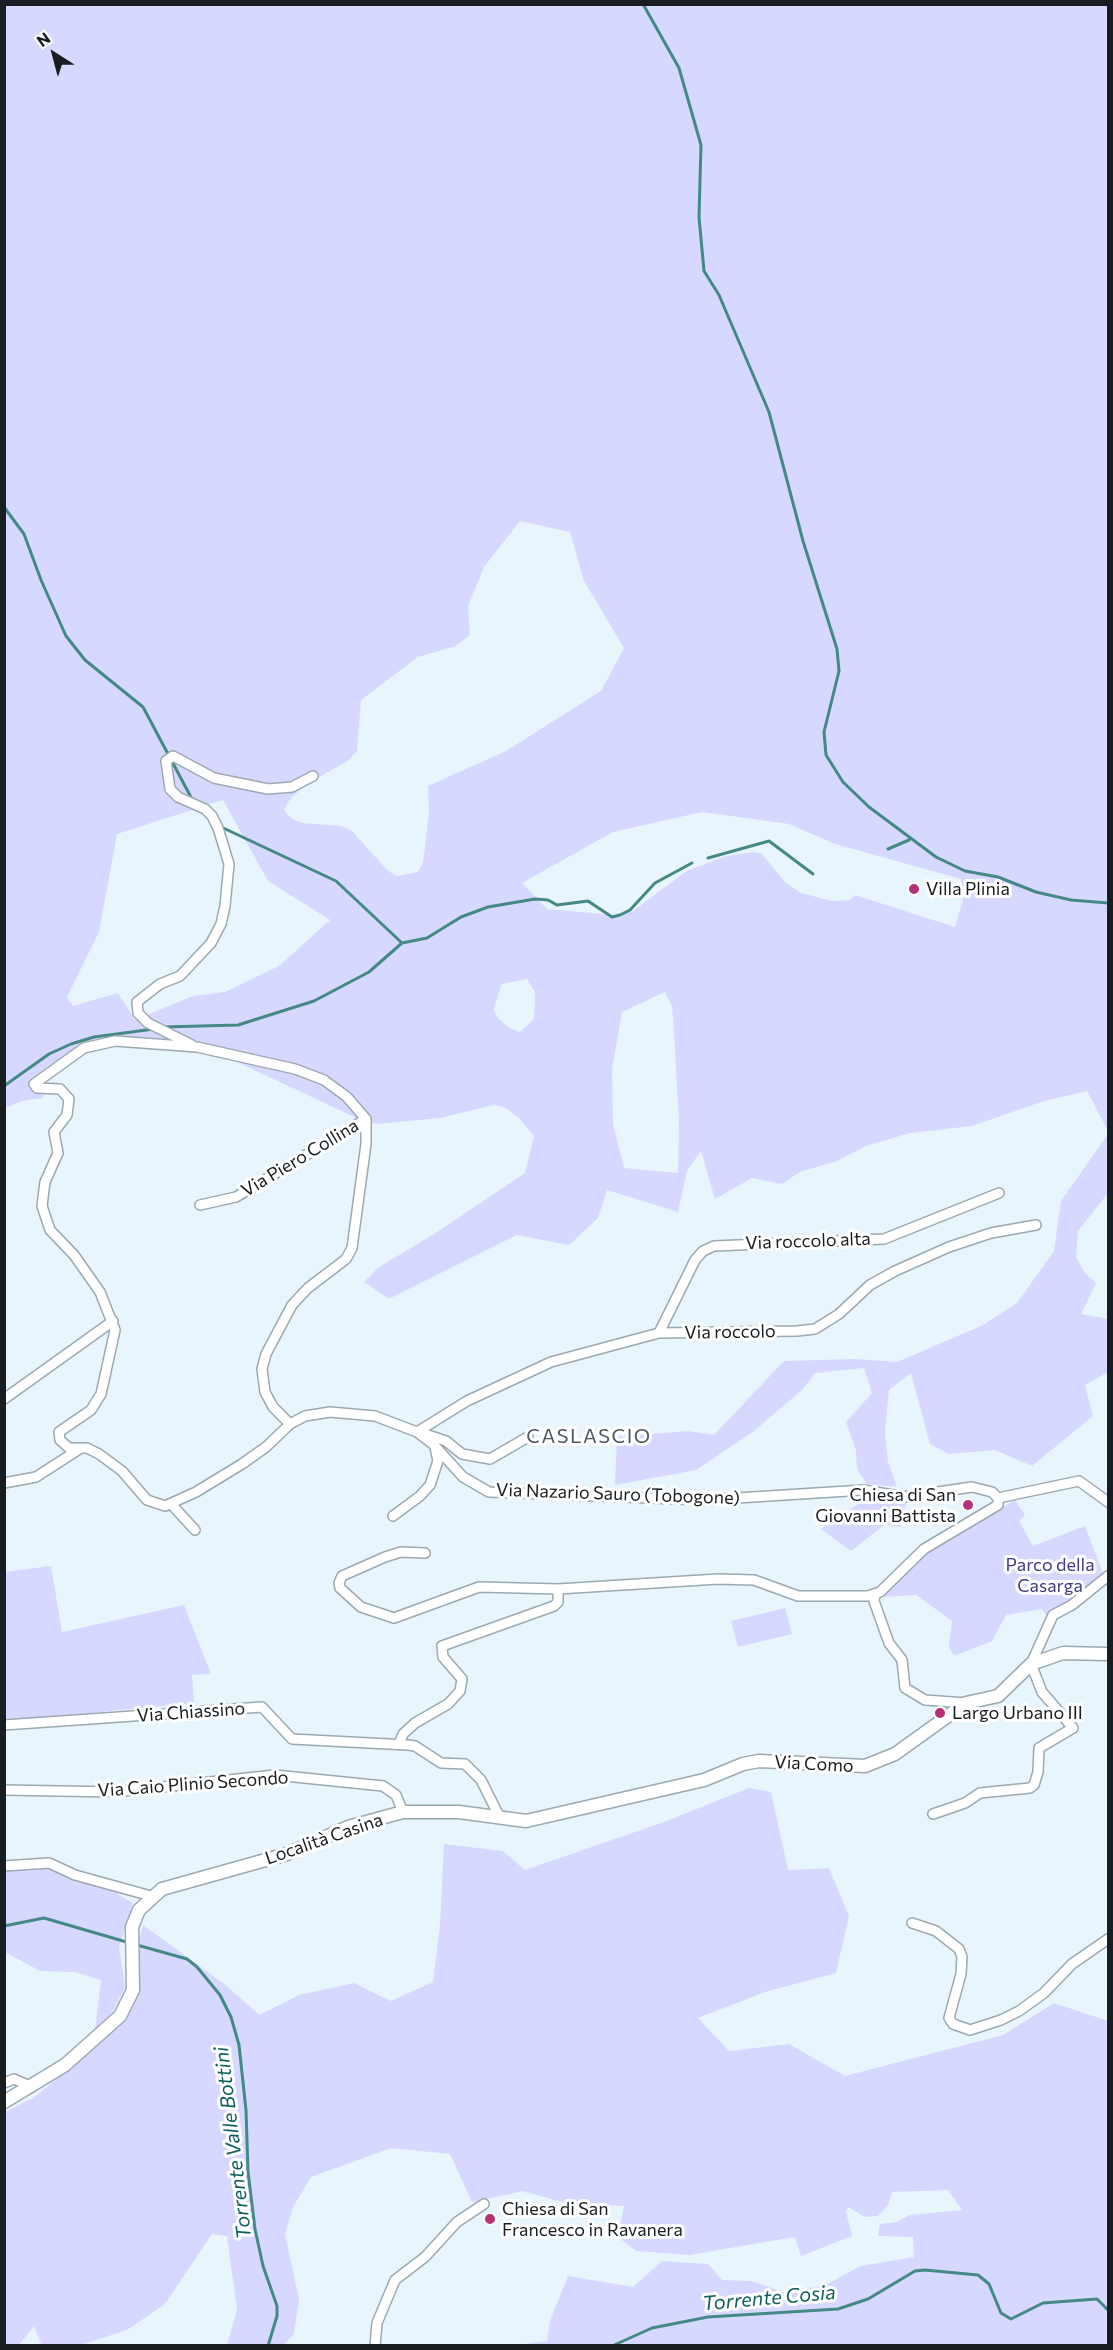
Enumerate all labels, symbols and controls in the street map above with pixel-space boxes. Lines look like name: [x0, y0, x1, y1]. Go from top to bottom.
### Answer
north arrow: [24, 24, 84, 84]
text: N: [33, 28, 54, 50]
place label: Villa Plinia: [926, 878, 1010, 900]
marker: Villa Plinia: [907, 882, 921, 896]
street label: Via Piero Collina: [237, 1115, 363, 1201]
street label: Via roccolo alta: [745, 1228, 871, 1254]
street label: Via roccolo: [684, 1320, 776, 1344]
district label: CASLASCIO: [526, 1424, 652, 1448]
street label: Via Nazario Sauro (Tobogone): [496, 1479, 740, 1509]
place label: Chiesa di San Giovanni Battista: [815, 1484, 956, 1526]
marker: Chiesa di San Giovanni Battista: [961, 1498, 975, 1512]
park label: Parco della Casarga: [1005, 1554, 1095, 1596]
street label: Via Chiassino: [136, 1697, 246, 1727]
place label: Largo Urbano III: [952, 1702, 1083, 1724]
marker: Largo Urbano III: [933, 1706, 947, 1720]
street label: Via Como: [774, 1751, 854, 1777]
street label: Via Caio Plinio Secondo: [97, 1767, 289, 1801]
street label: Località Casina: [262, 1809, 386, 1869]
water label: Torrente Valle Bottini: [209, 2045, 257, 2241]
place label: Chiesa di San Francesco in Ravanera: [502, 2198, 683, 2240]
marker: Chiesa di San Francesco in Ravanera: [483, 2212, 497, 2226]
water label: Torrente Cosia: [701, 2280, 837, 2316]

